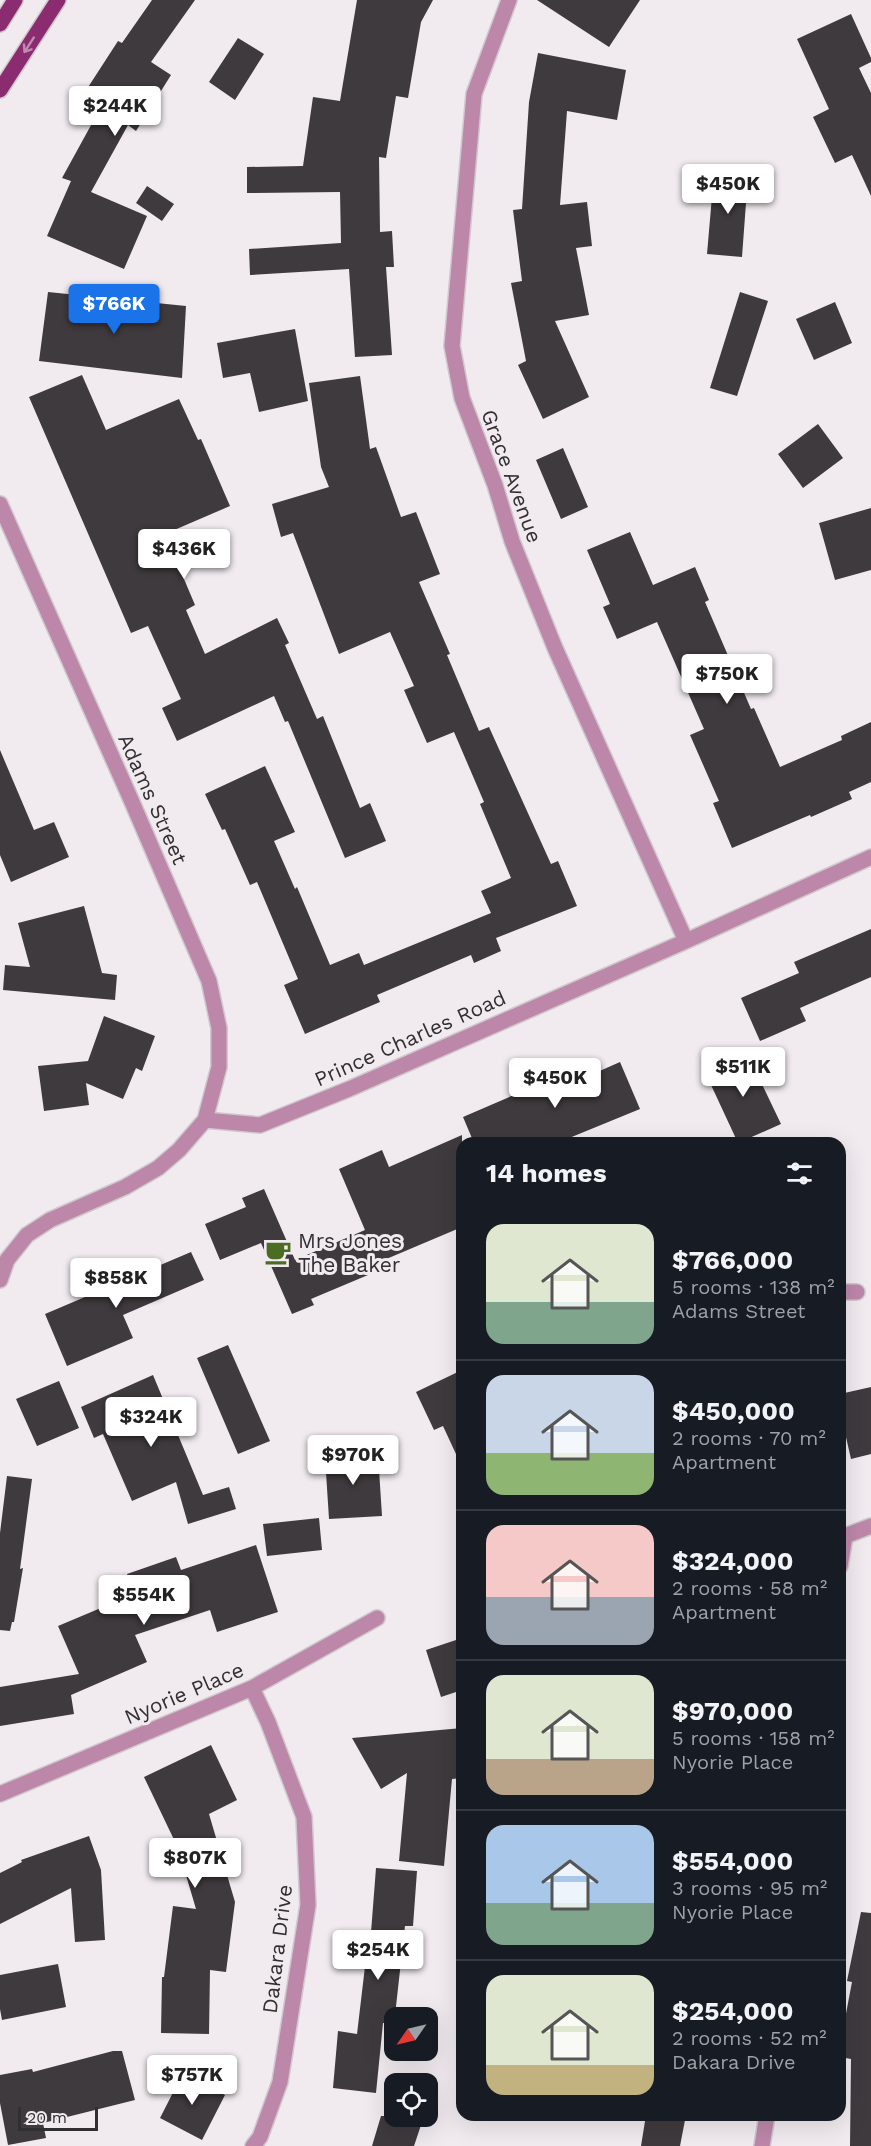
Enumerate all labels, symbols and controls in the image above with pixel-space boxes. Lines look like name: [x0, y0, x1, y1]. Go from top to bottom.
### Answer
one-way arrow: [23, 36, 35, 53]
pin: $244K: [73, 86, 157, 137]
text: $244K: [83, 93, 147, 117]
pin: $450K: [686, 164, 770, 215]
text: $450K: [696, 171, 760, 195]
pin: $766K: [72, 284, 156, 335]
text: $766K: [83, 291, 145, 315]
street label: Grace Avenue: [476, 406, 548, 546]
pin: $436K: [142, 529, 226, 580]
text: $436K: [152, 536, 216, 560]
pin: $750K: [685, 654, 769, 705]
text: $750K: [695, 661, 759, 685]
street label: Adams Street: [113, 730, 193, 868]
street label: Prince Charles Road: [310, 985, 510, 1091]
pin: $511K: [701, 1047, 785, 1098]
text: $511K: [715, 1054, 771, 1078]
pin: $450K: [513, 1058, 597, 1109]
text: $450K: [523, 1065, 587, 1089]
icon: filters: [783, 1157, 816, 1190]
text: 14 homes: [486, 1158, 607, 1188]
place label: Mrs Jones The Baker: [298, 1228, 402, 1277]
cafe icon: Mrs Jones The Baker: [263, 1237, 293, 1267]
text: $766,000: [672, 1245, 793, 1275]
icon: home: [534, 1248, 606, 1320]
pin: $858K: [74, 1258, 158, 1309]
text: $858K: [84, 1265, 148, 1289]
text: 5 rooms · 138 m²: [672, 1275, 835, 1299]
text: Adams Street: [672, 1299, 806, 1323]
text: $450,000: [672, 1396, 795, 1426]
pin: $324K: [109, 1397, 193, 1448]
icon: home: [534, 1399, 606, 1471]
text: $324K: [119, 1404, 183, 1428]
text: 2 rooms · 70 m²: [672, 1426, 826, 1450]
pin: $970K: [311, 1435, 395, 1486]
text: $970K: [322, 1442, 385, 1466]
text: Apartment: [672, 1450, 776, 1474]
text: $324,000: [672, 1546, 793, 1576]
icon: home: [534, 1549, 606, 1621]
pin: $554K: [102, 1575, 186, 1626]
text: 2 rooms · 58 m²: [672, 1576, 827, 1600]
text: $554K: [113, 1582, 175, 1606]
text: Apartment: [672, 1600, 776, 1624]
street label: Nyorie Place: [121, 1657, 247, 1729]
text: $970,000: [672, 1696, 793, 1726]
icon: home: [534, 1699, 606, 1771]
text: 5 rooms · 158 m²: [672, 1726, 835, 1750]
text: Nyorie Place: [672, 1750, 793, 1774]
pin: $807K: [153, 1838, 237, 1889]
text: $807K: [163, 1845, 227, 1869]
text: $554,000: [672, 1846, 793, 1876]
icon: home: [534, 1849, 606, 1921]
text: 3 rooms · 95 m²: [672, 1876, 827, 1900]
street label: Dakara Drive: [257, 1883, 297, 2015]
text: Nyorie Place: [672, 1900, 793, 1924]
pin: $254K: [336, 1930, 420, 1981]
text: $254K: [346, 1937, 410, 1961]
text: $254,000: [672, 1996, 794, 2026]
icon: home: [534, 1999, 606, 2071]
north arrow: [384, 2007, 438, 2061]
map controls: [384, 2007, 438, 2127]
text: 2 rooms · 52 m²: [672, 2026, 827, 2050]
text: Dakara Drive: [672, 2050, 796, 2074]
pin: $757K: [150, 2055, 234, 2106]
text: $757K: [161, 2062, 223, 2086]
button: locate: [384, 2073, 438, 2127]
scale bar: [18, 2104, 98, 2132]
text: 20 m: [27, 2108, 67, 2127]

